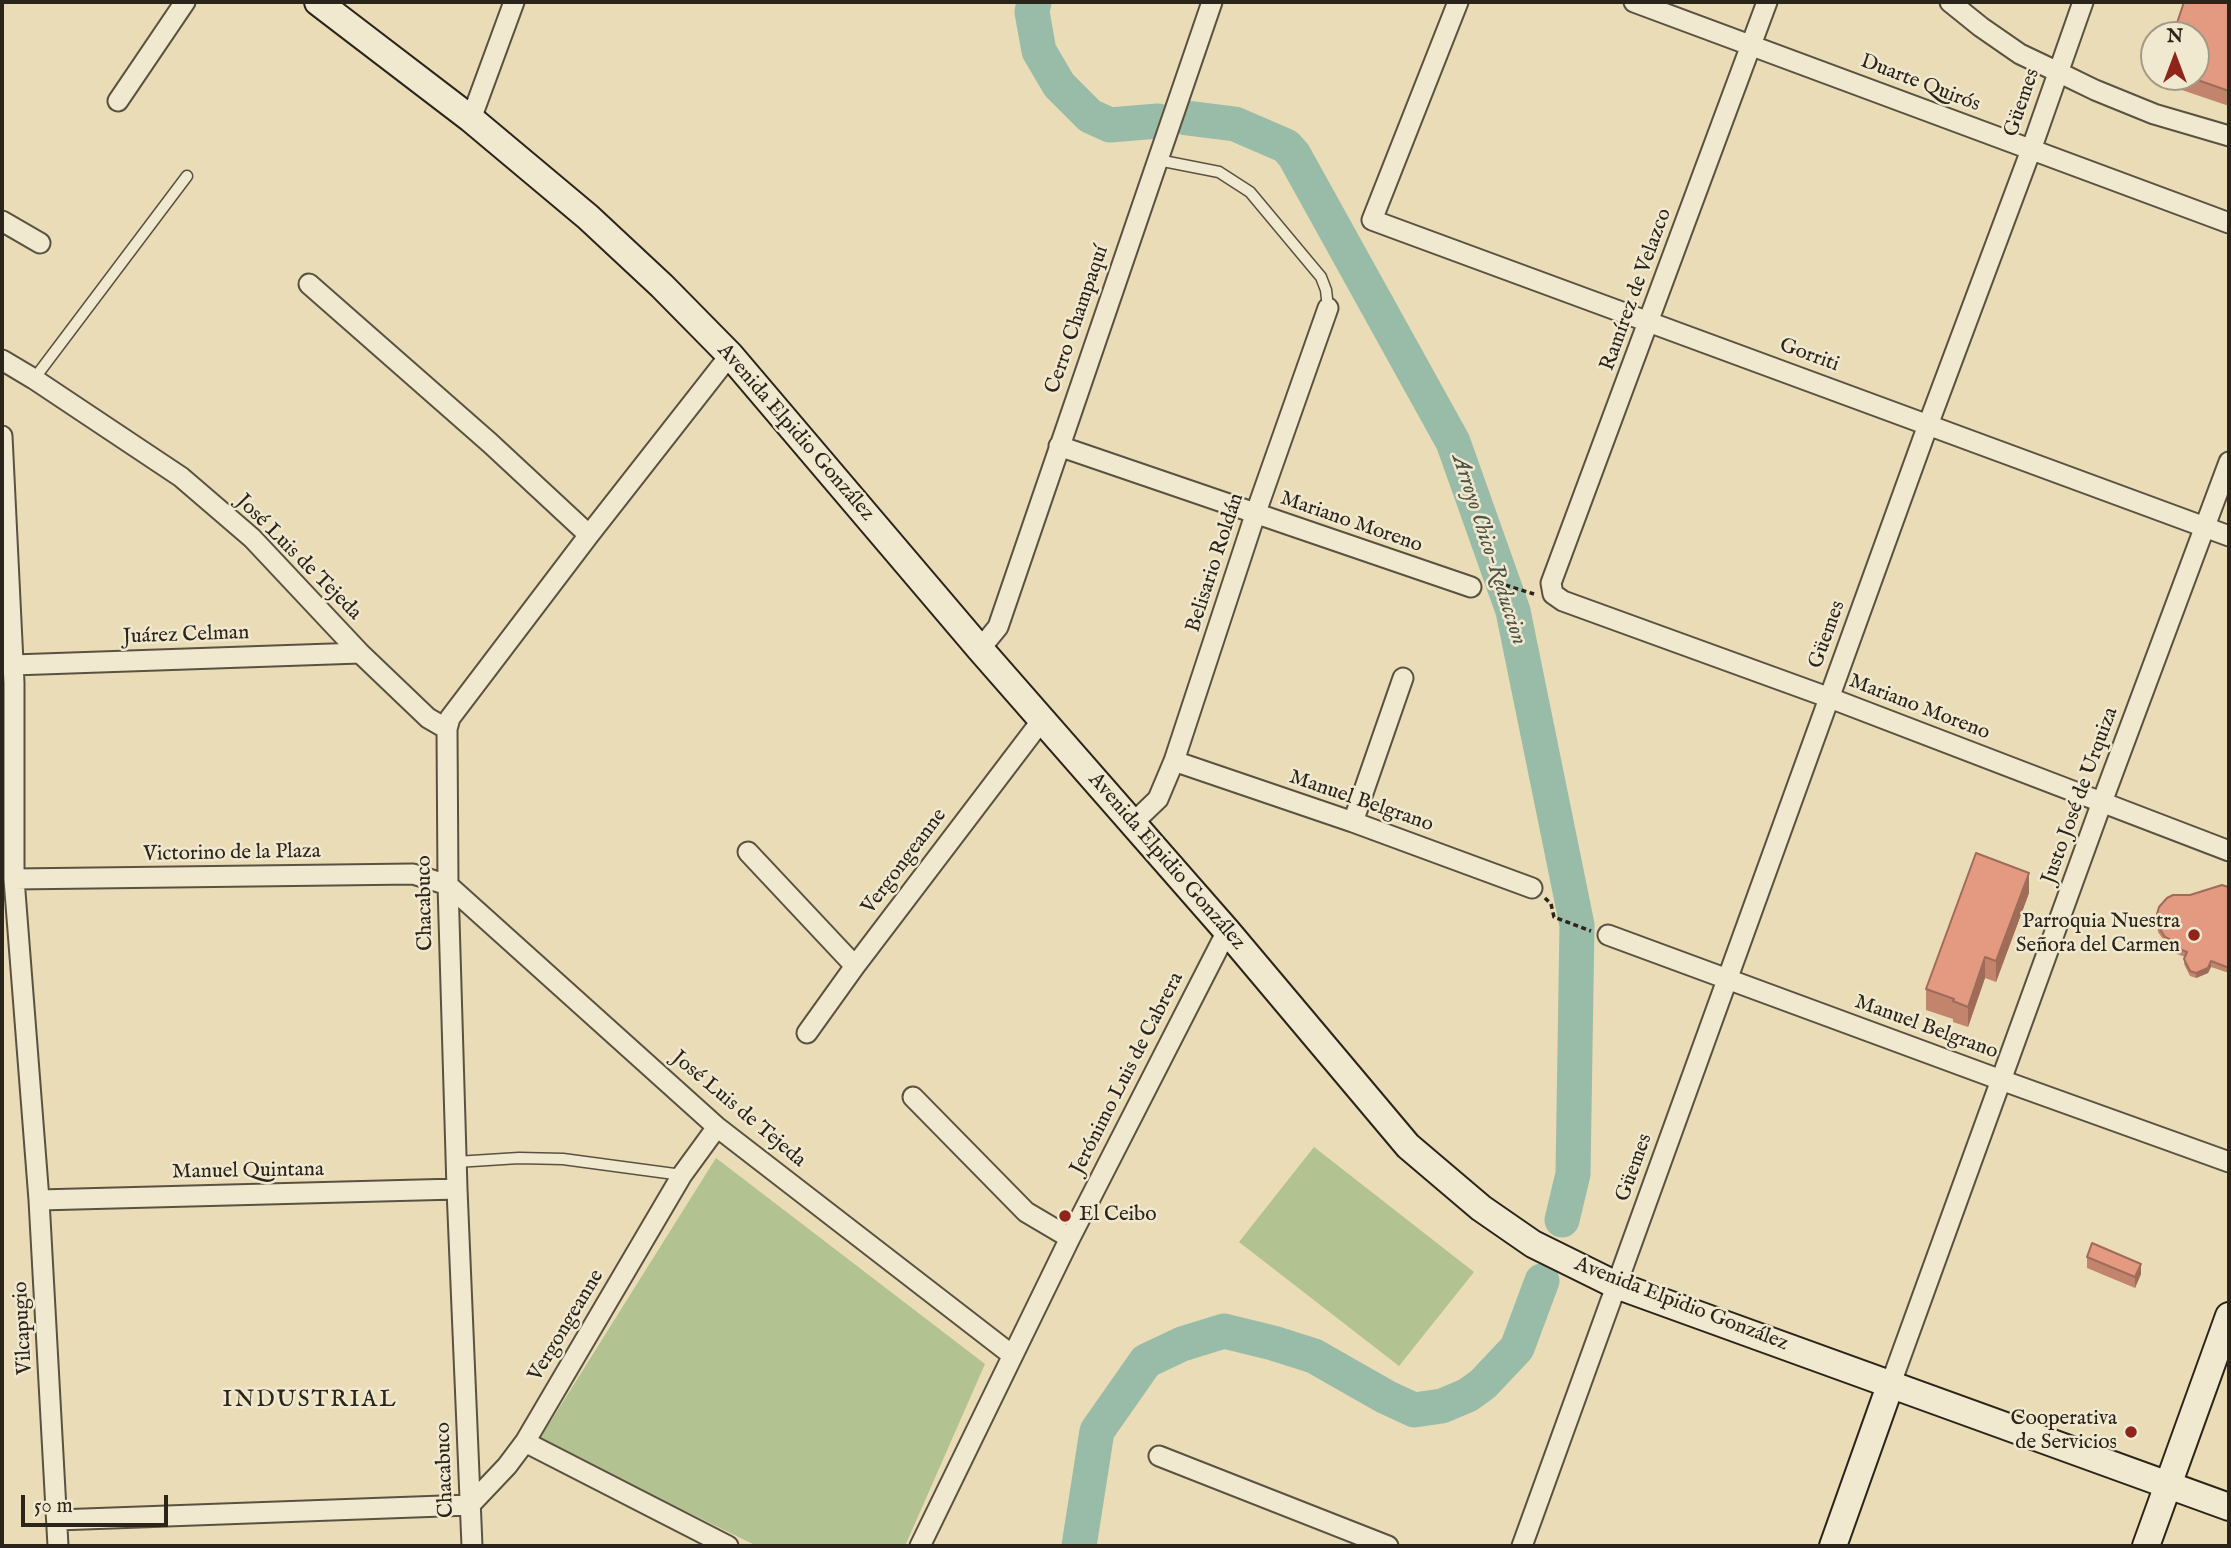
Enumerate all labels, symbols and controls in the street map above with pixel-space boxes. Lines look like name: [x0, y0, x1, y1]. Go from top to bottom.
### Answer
north arrow: [2140, 21, 2210, 91]
text: N: [2167, 25, 2183, 49]
street label: Duarte Quirós: [1857, 50, 1983, 118]
street label: Güemes: [2000, 66, 2046, 140]
street label: Ramírez de Velazco: [1596, 205, 1678, 375]
street label: Cerro Champaquí: [1041, 243, 1115, 397]
street label: Gorriti: [1776, 334, 1842, 378]
street label: Avenida Elpidio González: [711, 339, 879, 527]
water label: Arroyo Chico-Reduccion: [1444, 451, 1532, 649]
street label: Mariano Moreno: [1276, 487, 1426, 559]
street label: José Luis de Tejeda: [230, 490, 366, 626]
street label: Belisario Roldán: [1182, 490, 1250, 636]
street label: Güemes: [1804, 598, 1852, 672]
street label: Juárez Celman: [122, 621, 250, 651]
street label: Mariano Moreno: [1845, 670, 1993, 746]
street label: Justo José de Urquiza: [2037, 704, 2125, 888]
street label: Manuel Belgrano: [1286, 766, 1436, 838]
street label: Avenida Elpidio González: [1082, 768, 1250, 956]
street label: Vergongeanne: [857, 804, 953, 920]
street label: Victorino de la Plaza: [143, 840, 321, 868]
street label: Chacabuco: [413, 855, 439, 951]
place label: Parroquia Nuestra Señora del Carmen: [2016, 910, 2180, 960]
marker: Parroquia Nuestra Señora del Carmen: [2186, 927, 2202, 943]
street label: Jerónimo Luis de Cabrera: [1066, 969, 1190, 1179]
street label: Manuel Belgrano: [1851, 990, 2001, 1066]
street label: José Luis de Tejeda: [666, 1046, 810, 1174]
street label: Güemes: [1611, 1131, 1659, 1205]
street label: Manuel Quintana: [172, 1158, 324, 1186]
place label: El Ceibo: [1079, 1203, 1157, 1229]
marker: El Ceibo: [1057, 1208, 1073, 1224]
street label: Avenida Elpidio González: [1571, 1253, 1791, 1357]
street label: Vergongeanne: [524, 1266, 610, 1386]
street label: Vilcapugio: [9, 1281, 39, 1375]
district label: INDUSTRIAL: [224, 1387, 396, 1415]
place label: Cooperativa de Servicios: [2011, 1407, 2117, 1457]
street label: Chacabuco: [432, 1422, 460, 1518]
marker: Cooperativa de Servicios: [2123, 1424, 2139, 1440]
scale bar: [24, 1482, 172, 1526]
text: 50 m: [34, 1493, 73, 1520]

